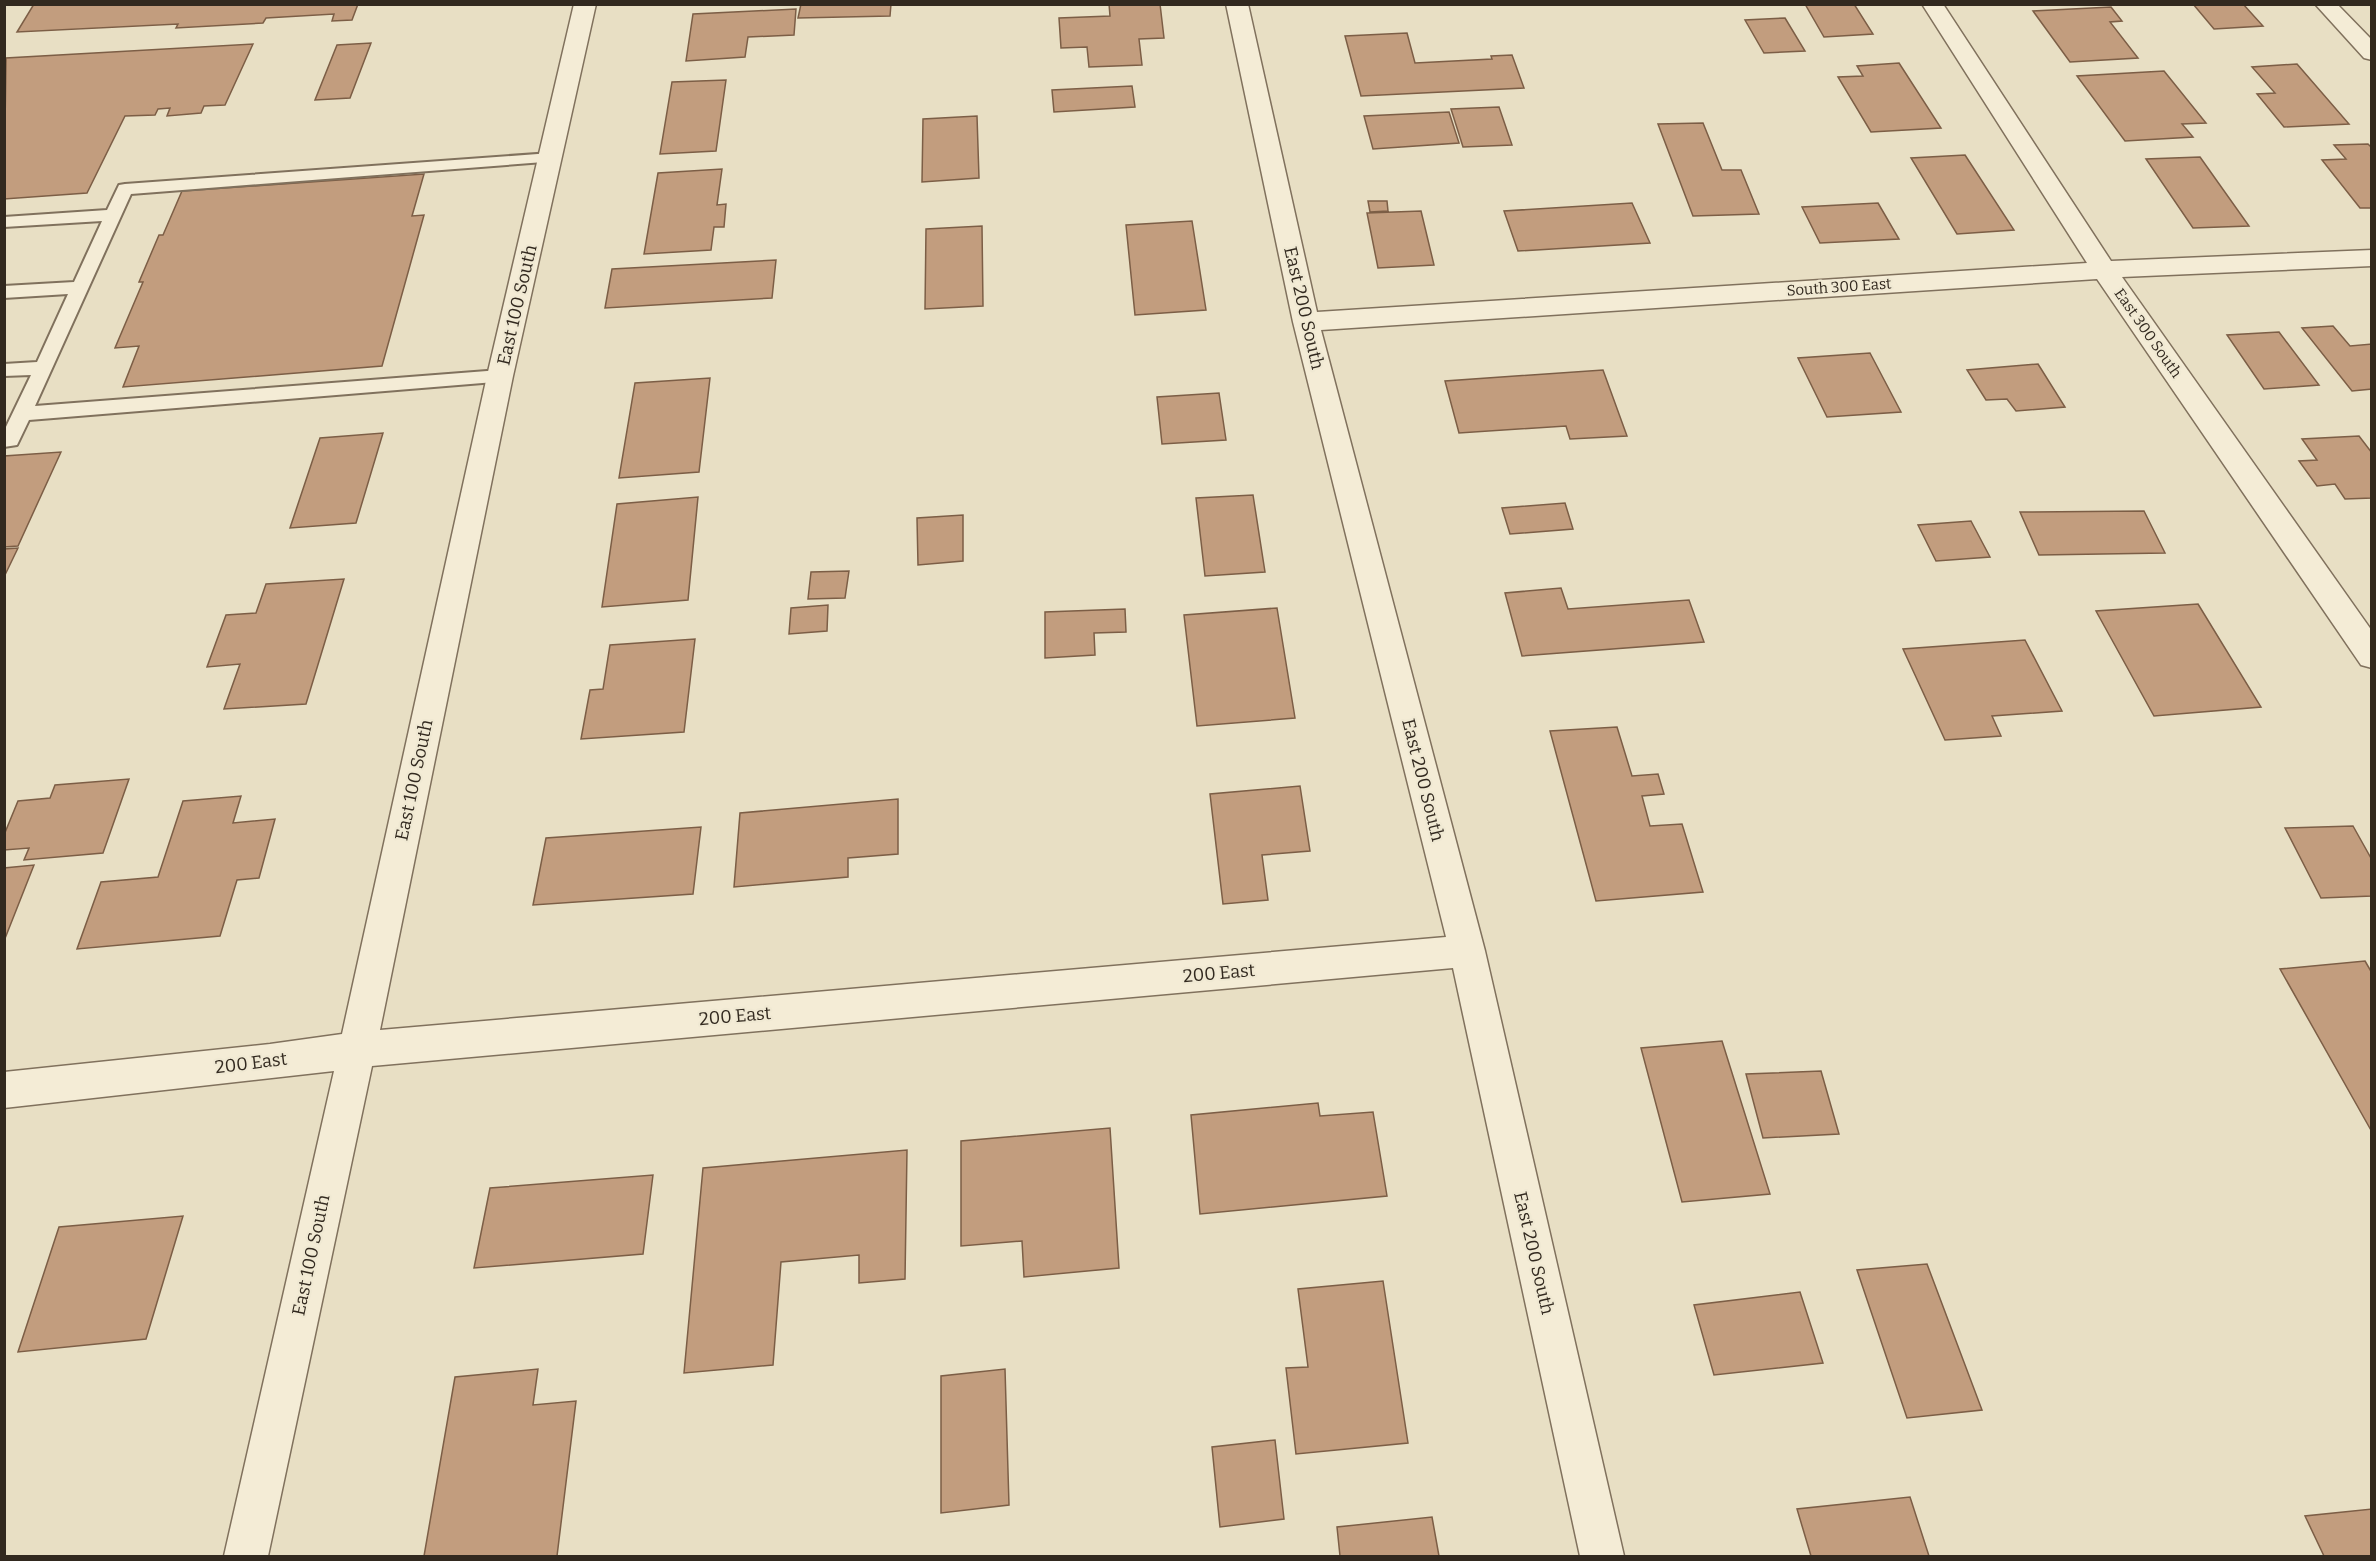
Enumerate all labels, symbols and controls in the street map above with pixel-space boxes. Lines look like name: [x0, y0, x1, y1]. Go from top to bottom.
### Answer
street label: East 100 South: [492, 243, 542, 367]
street label: East 200 South: [1279, 244, 1329, 372]
street label: South 300 East: [1786, 274, 1893, 300]
street label: East 300 South: [2111, 285, 2186, 382]
street label: East 200 South: [1397, 716, 1449, 844]
street label: East 100 South: [390, 718, 438, 842]
street label: 200 East: [1182, 959, 1256, 987]
street label: 200 East: [698, 1002, 772, 1030]
street label: 200 East: [214, 1048, 289, 1078]
street label: East 200 South: [1509, 1189, 1559, 1317]
street label: East 100 South: [287, 1193, 335, 1317]

